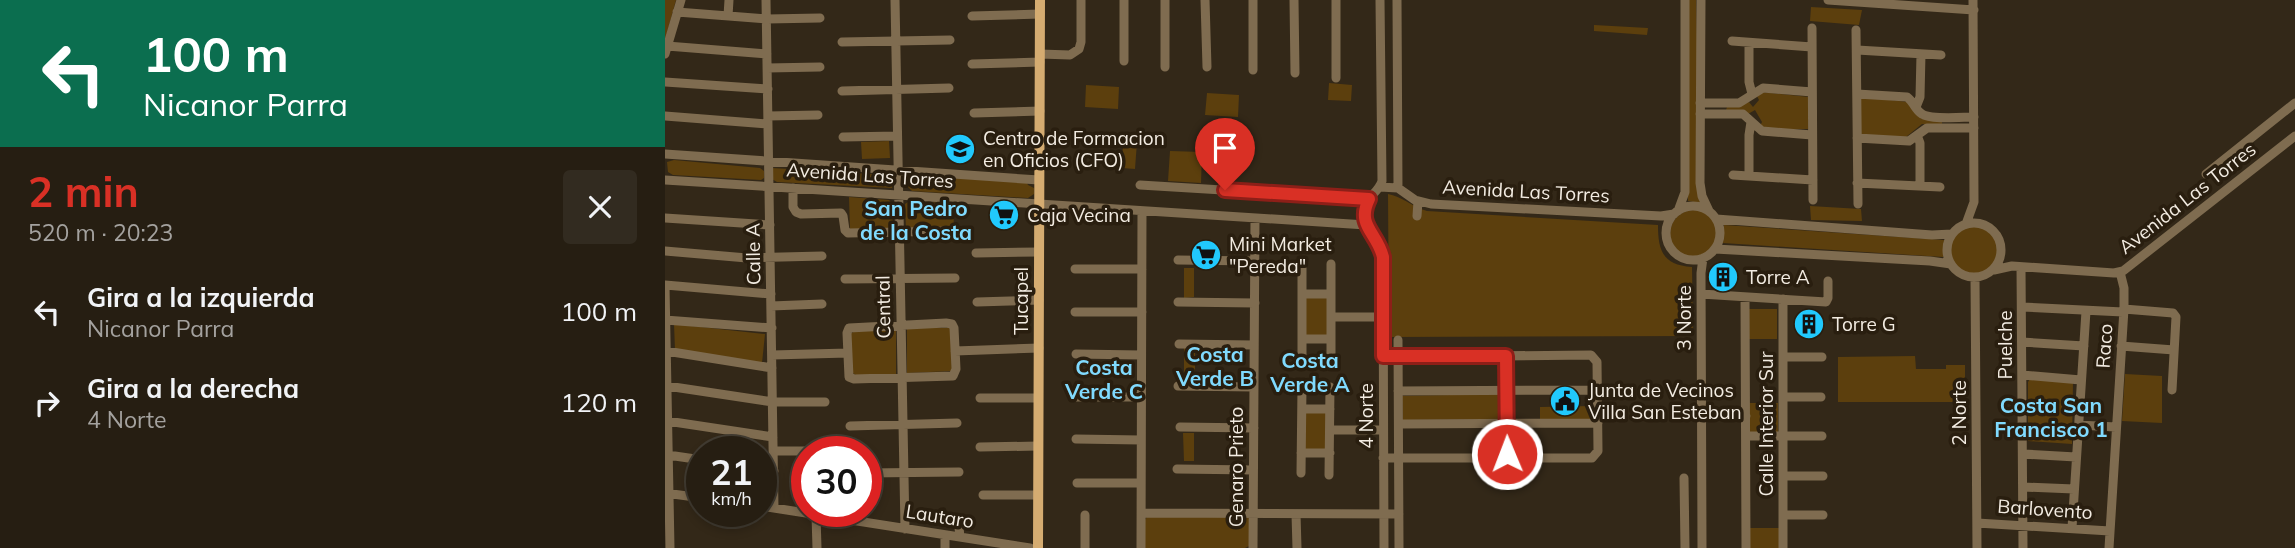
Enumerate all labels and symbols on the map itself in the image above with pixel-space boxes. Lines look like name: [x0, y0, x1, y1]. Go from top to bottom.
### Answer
pin: [1195, 118, 1255, 190]
place label: Centro de Formacion en Oficios (CFO): [983, 126, 1165, 172]
school or university icon: Centro de Formacion en Oficios (CFO): [943, 132, 977, 166]
street label: Avenida Las Torres: [2114, 137, 2260, 259]
street label: Avenida Las Torres: [786, 157, 954, 193]
street label: Avenida Las Torres: [1442, 175, 1610, 207]
district label: San Pedro de la Costa: [860, 195, 972, 245]
supermarket icon: Caja Vecina: [987, 198, 1021, 232]
place label: Caja Vecina: [1027, 203, 1131, 227]
street label: Calle A: [740, 223, 766, 285]
place label: Mini Market "Pereda": [1229, 232, 1332, 278]
supermarket icon: Mini Market "Pereda": [1189, 238, 1223, 272]
building icon: Torre A: [1706, 260, 1740, 294]
place label: Torre A: [1746, 265, 1810, 289]
street label: Tucapel: [1009, 267, 1033, 335]
street label: Central: [870, 275, 896, 339]
street label: 3 Norte: [1672, 285, 1696, 351]
building icon: Torre G: [1792, 307, 1826, 341]
street label: Puelche: [1993, 311, 2017, 379]
place label: Torre G: [1832, 312, 1896, 336]
street label: Raco: [2090, 323, 2118, 369]
district label: Costa Verde B: [1175, 341, 1254, 391]
district label: Costa Verde A: [1269, 347, 1350, 397]
street label: Calle Interior Sur: [1754, 351, 1778, 497]
district label: Costa Verde C: [1064, 354, 1143, 404]
place label: Junta de Vecinos Villa San Esteban: [1588, 378, 1742, 424]
street label: 2 Norte: [1947, 380, 1971, 446]
street label: 4 Norte: [1354, 383, 1378, 449]
public building icon: Junta de Vecinos Villa San Esteban: [1548, 384, 1582, 418]
district label: Costa San Francisco 1: [1994, 392, 2108, 442]
street label: Genaro Prieto: [1224, 407, 1248, 527]
position arrow: [1470, 417, 1544, 491]
speed limit sign: 30: [791, 436, 882, 527]
street label: Barlovento: [1997, 494, 2093, 524]
street label: Lautaro: [904, 499, 976, 533]

